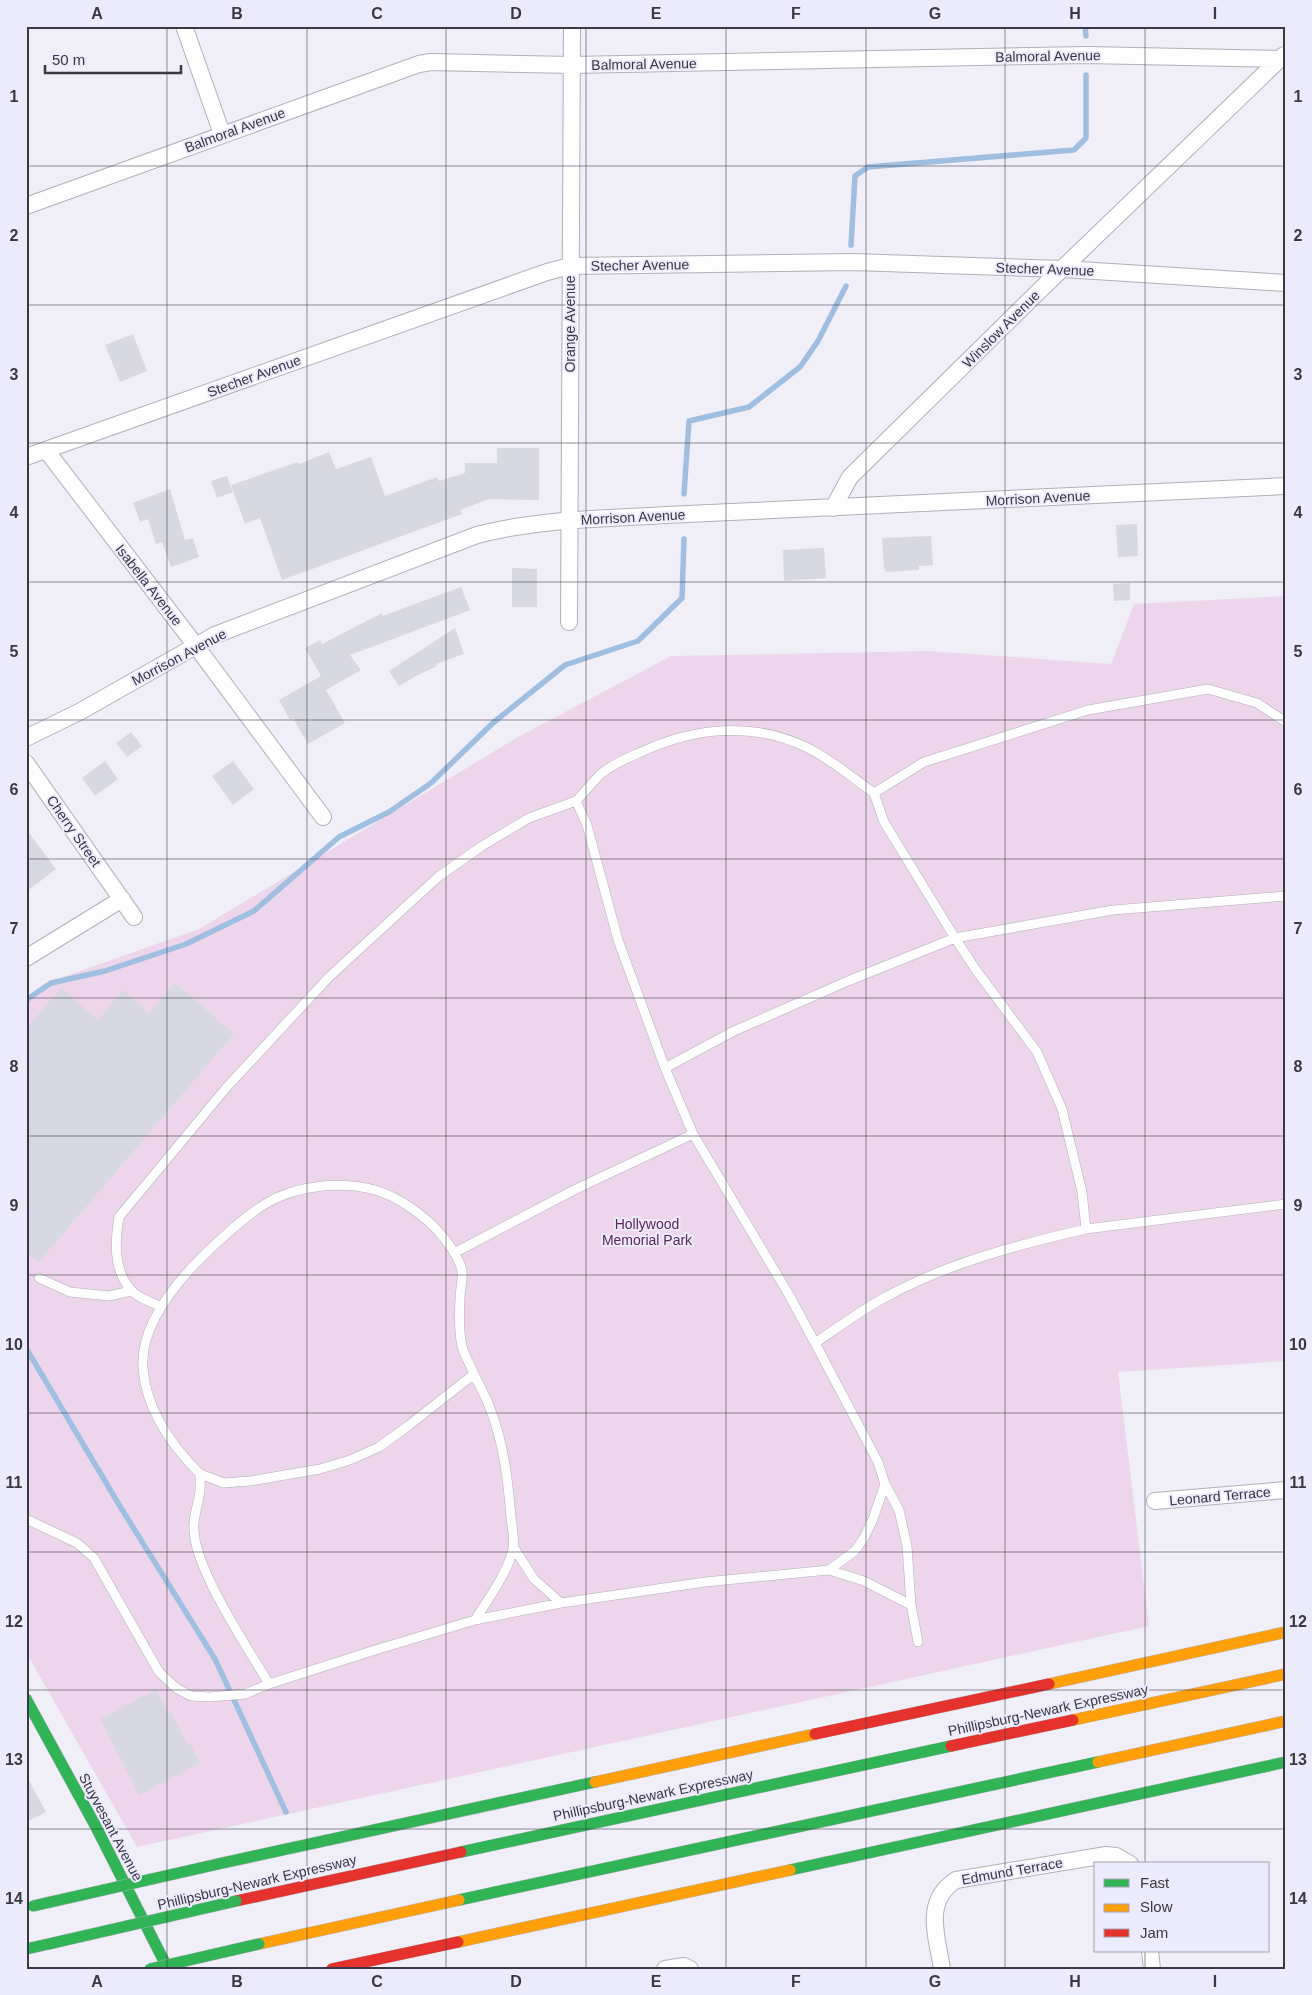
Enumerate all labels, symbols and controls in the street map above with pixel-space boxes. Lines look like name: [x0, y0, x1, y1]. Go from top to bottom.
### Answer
text: A: [91, 5, 103, 22]
text: B: [231, 5, 243, 22]
text: C: [371, 5, 383, 22]
text: D: [510, 5, 522, 22]
text: E: [651, 5, 662, 22]
text: F: [791, 5, 801, 22]
text: G: [929, 5, 941, 22]
text: H: [1069, 5, 1081, 22]
text: I: [1213, 5, 1217, 22]
scale bar: [45, 42, 181, 74]
street label: Balmoral Avenue: [995, 47, 1101, 65]
text: 50 m: [52, 51, 85, 68]
street label: Balmoral Avenue: [591, 55, 697, 73]
text: 1: [10, 88, 19, 105]
text: 1: [1294, 88, 1303, 105]
street label: Balmoral Avenue: [183, 104, 288, 156]
text: 2: [10, 227, 19, 244]
text: 2: [1294, 227, 1303, 244]
street label: Stecher Avenue: [591, 256, 690, 274]
street label: Stecher Avenue: [995, 259, 1095, 279]
street label: Orange Avenue: [562, 275, 578, 373]
street label: Winslow Avenue: [959, 287, 1043, 371]
street label: Stecher Avenue: [205, 352, 303, 400]
text: 3: [10, 366, 19, 383]
text: 3: [1294, 366, 1303, 383]
street label: Morrison Avenue: [985, 487, 1091, 509]
text: 4: [10, 504, 19, 521]
text: 4: [1294, 504, 1303, 521]
street label: Morrison Avenue: [580, 506, 686, 528]
street label: Isabella Avenue: [112, 541, 186, 629]
street label: Morrison Avenue: [129, 625, 229, 689]
text: 5: [10, 643, 19, 660]
text: 5: [1294, 643, 1303, 660]
text: 6: [10, 781, 19, 798]
text: 6: [1294, 781, 1303, 798]
street label: Cherry Street: [44, 792, 104, 870]
text: 7: [10, 920, 19, 937]
text: 7: [1294, 920, 1303, 937]
text: 8: [10, 1058, 19, 1075]
text: 8: [1294, 1058, 1303, 1075]
text: 9: [10, 1197, 19, 1214]
text: 9: [1294, 1197, 1303, 1214]
park label: Hollywood Memorial Park: [602, 1216, 693, 1248]
text: 10: [5, 1336, 23, 1353]
text: 10: [1289, 1336, 1307, 1353]
text: 11: [6, 1474, 23, 1491]
text: 11: [1290, 1474, 1307, 1491]
street label: Leonard Terrace: [1169, 1484, 1272, 1508]
text: 12: [5, 1613, 23, 1630]
text: 12: [1289, 1613, 1307, 1630]
street label: Phillipsburg-Newark Expressway: [947, 1681, 1149, 1739]
text: 13: [5, 1751, 23, 1768]
text: 13: [1289, 1751, 1307, 1768]
street label: Phillipsburg-Newark Expressway: [552, 1766, 754, 1824]
street label: Stuyvesant Avenue: [76, 1770, 146, 1884]
street label: Phillipsburg-Newark Expressway: [156, 1851, 358, 1913]
street label: Edmund Terrace: [960, 1854, 1064, 1888]
legend: [1094, 1862, 1270, 1952]
text: Fast: [1140, 1874, 1170, 1891]
text: 14: [5, 1890, 23, 1907]
text: 14: [1289, 1890, 1307, 1907]
text: Slow: [1140, 1898, 1173, 1915]
text: Jam: [1140, 1924, 1168, 1941]
text: A: [91, 1973, 103, 1990]
text: B: [231, 1973, 243, 1990]
text: C: [371, 1973, 383, 1990]
text: D: [510, 1973, 522, 1990]
text: E: [651, 1973, 662, 1990]
text: F: [791, 1973, 801, 1990]
text: G: [929, 1973, 941, 1990]
text: H: [1069, 1973, 1081, 1990]
text: I: [1213, 1973, 1217, 1990]

